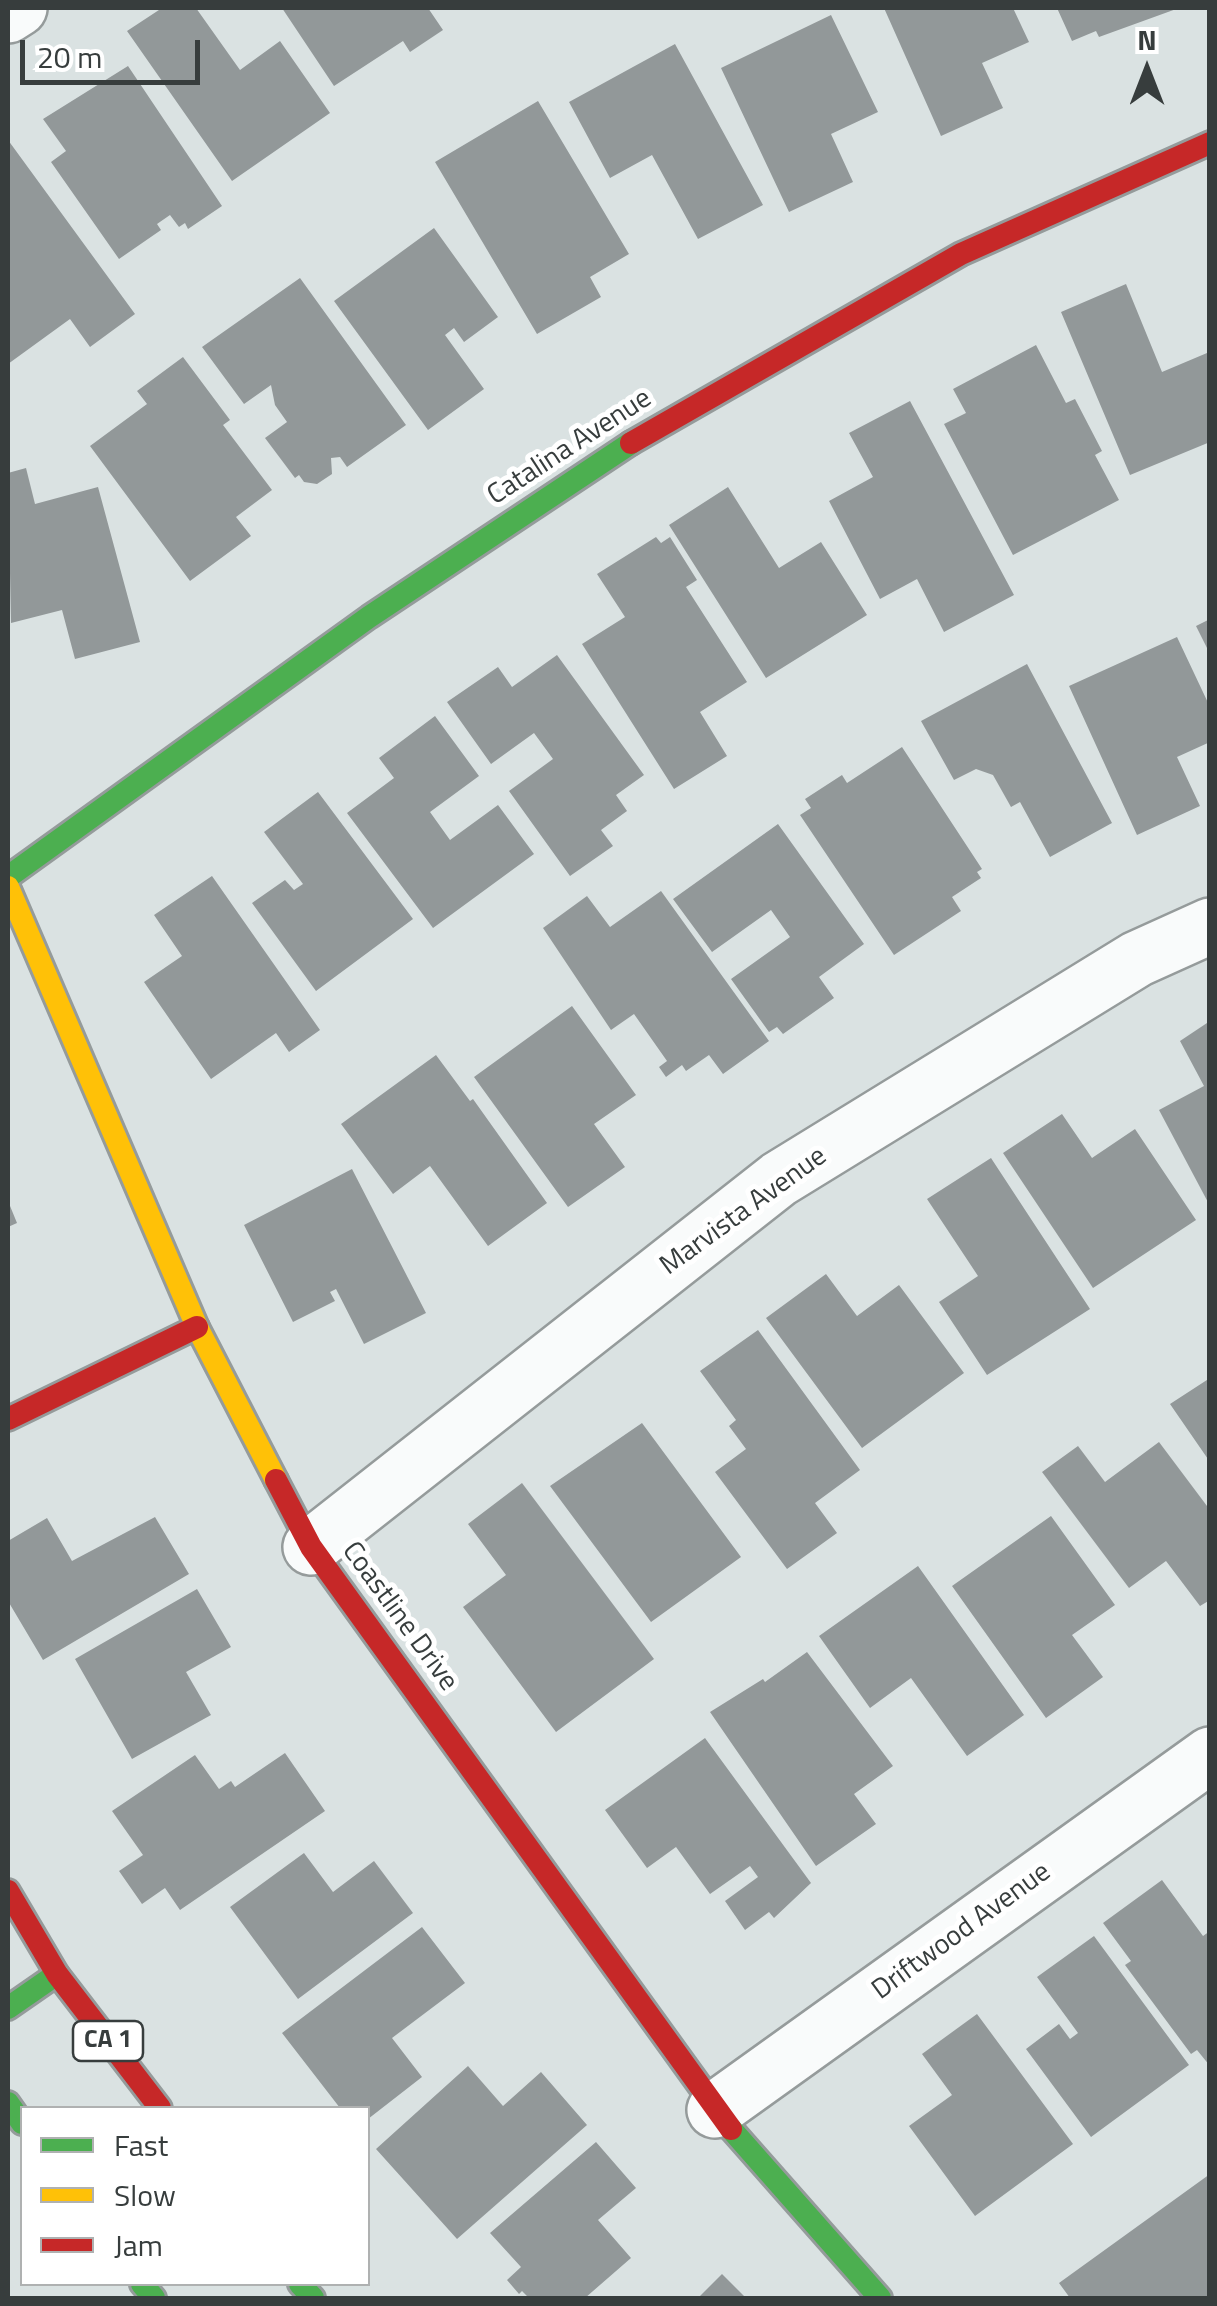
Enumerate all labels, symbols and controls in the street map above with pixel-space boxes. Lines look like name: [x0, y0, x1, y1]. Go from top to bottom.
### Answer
text: N: [1137, 18, 1157, 61]
scale bar: [25, 20, 205, 82]
north arrow: [1097, 20, 1197, 120]
text: 20 m: [37, 34, 102, 80]
street label: Catalina Avenue: [482, 383, 658, 513]
street label: Marvista Avenue: [654, 1140, 834, 1284]
street label: Coastline Drive: [334, 1536, 464, 1698]
street label: Driftwood Avenue: [866, 1856, 1058, 2008]
road number: CA 1: [73, 2021, 143, 2061]
legend: [20, 2106, 370, 2286]
text: Fast: [114, 2122, 168, 2168]
text: Slow: [114, 2172, 176, 2218]
text: Jam: [114, 2222, 163, 2268]

